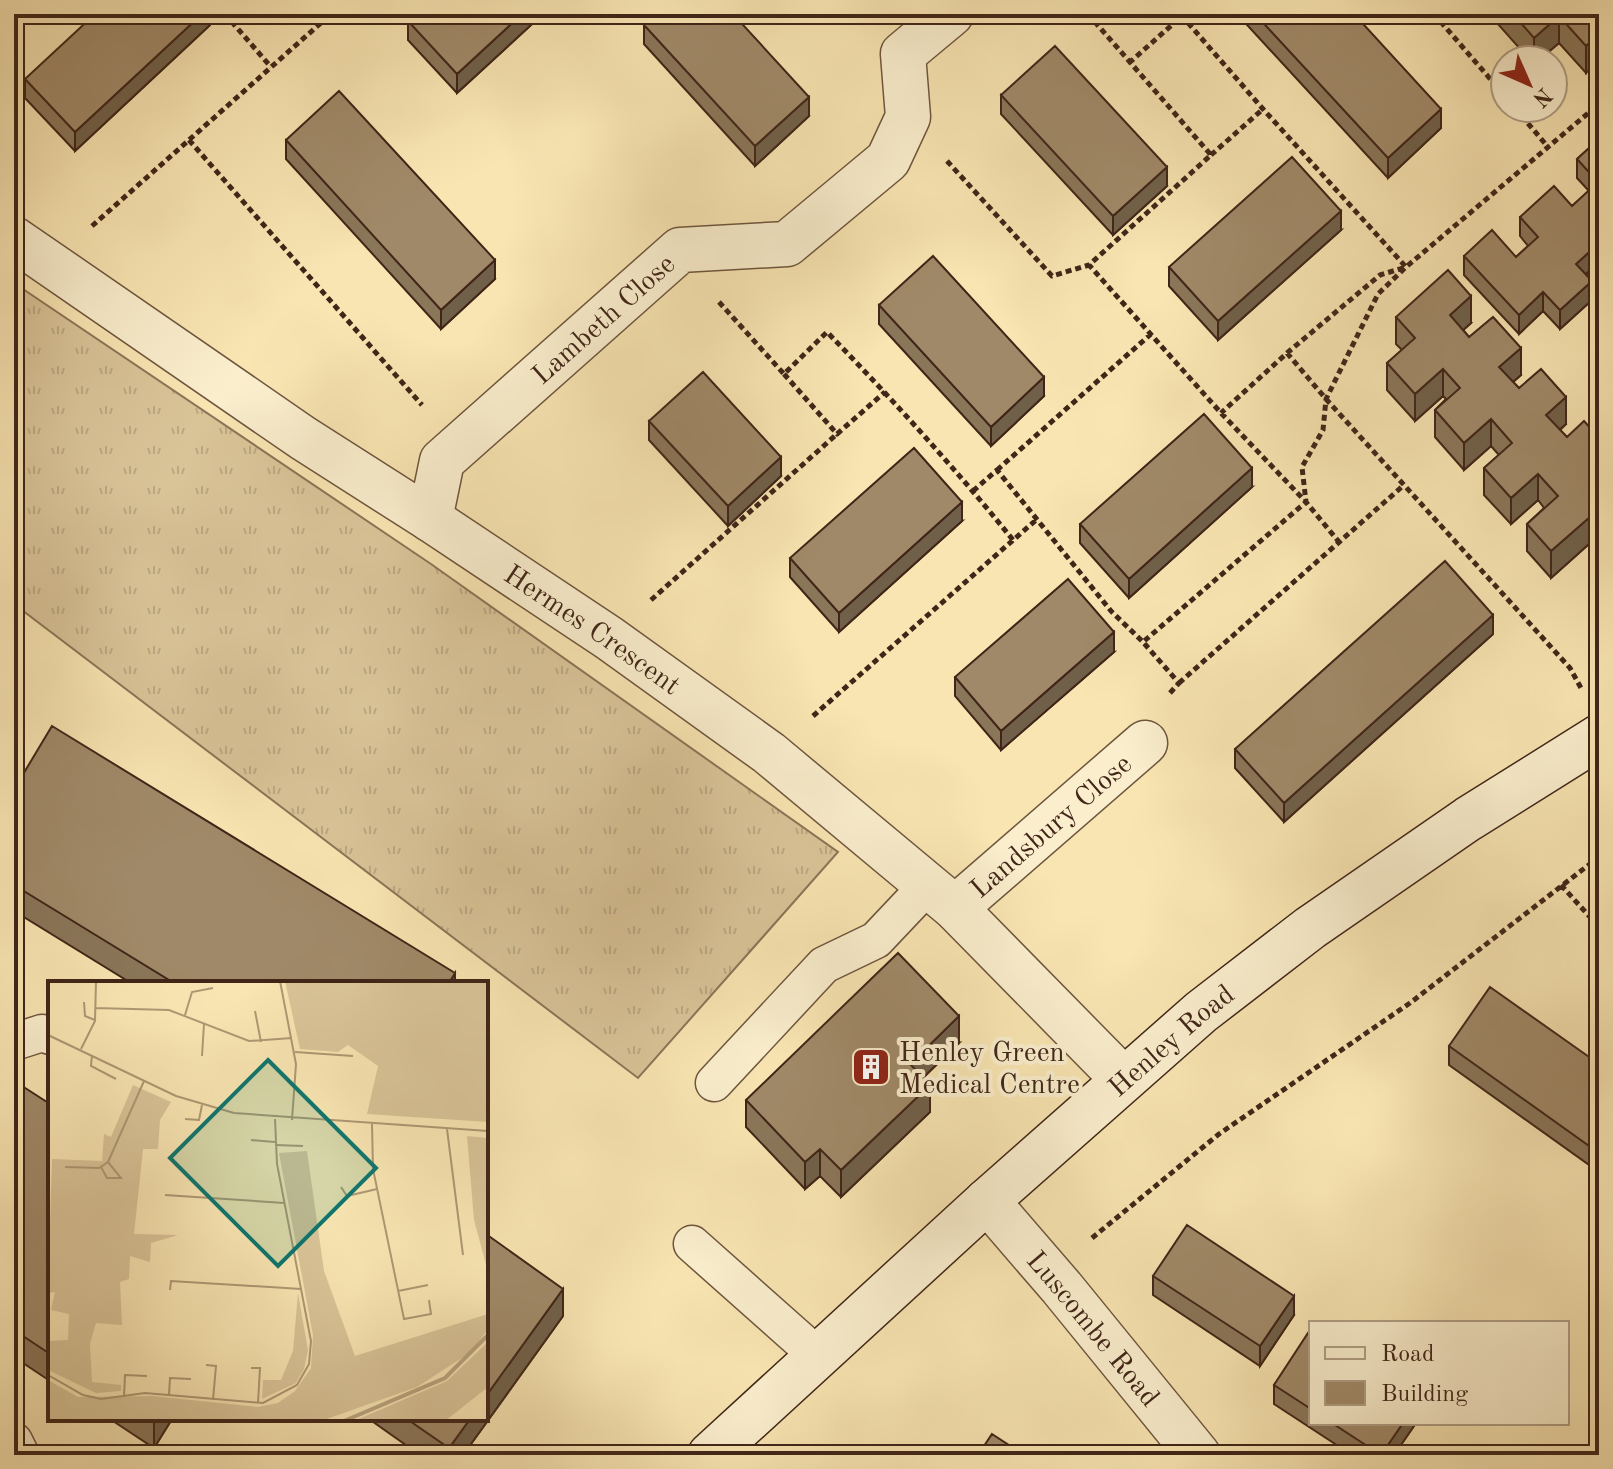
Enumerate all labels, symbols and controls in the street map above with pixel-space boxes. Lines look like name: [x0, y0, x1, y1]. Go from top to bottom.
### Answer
north arrow: [1489, 44, 1569, 124]
text: N: [1528, 83, 1555, 111]
street label: Lambeth Close: [528, 251, 681, 391]
street label: Hermes Crescent: [498, 561, 684, 701]
street label: Landsbury Close: [966, 750, 1138, 905]
inset map: [48, 981, 488, 1421]
street label: Henley Road: [1104, 981, 1240, 1104]
place label: Henley Green Medical Centre: [899, 1040, 1080, 1100]
building icon: Henley Green Medical Centre: [850, 1046, 892, 1088]
street label: Luscombe Road: [1020, 1247, 1163, 1413]
legend: [1309, 1321, 1569, 1425]
text: Road: [1381, 1343, 1434, 1367]
text: Building: [1381, 1383, 1468, 1407]

